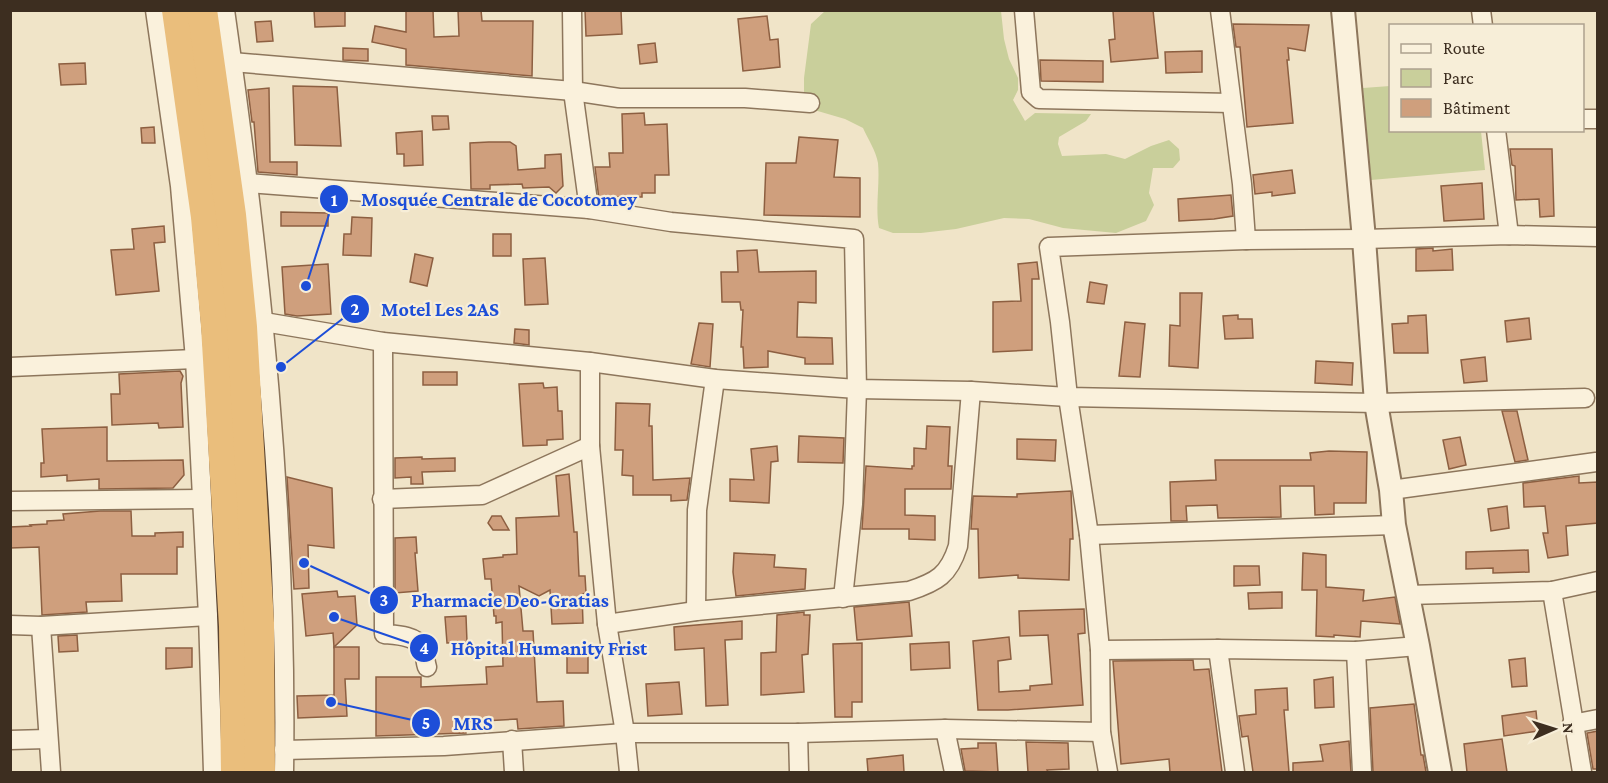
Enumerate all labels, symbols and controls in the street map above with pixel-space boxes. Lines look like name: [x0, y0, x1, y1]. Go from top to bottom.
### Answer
legend: [1389, 24, 1584, 132]
text: Route: [1443, 38, 1485, 58]
text: Parc: [1443, 68, 1474, 88]
text: Bâtiment: [1443, 98, 1511, 118]
callout: Mosquée Centrale de Cocotomey: [319, 180, 649, 218]
text: Mosquée Centrale de Cocotomey: [361, 188, 637, 210]
text: 1: [331, 190, 338, 210]
callout: Motel Les 2AS: [340, 290, 511, 328]
text: Motel Les 2AS: [381, 298, 499, 320]
text: 2: [350, 299, 360, 319]
callout: Pharmacie Deo-Gratias: [369, 581, 621, 619]
text: Pharmacie Deo-Gratias: [411, 589, 609, 611]
text: 3: [380, 590, 388, 610]
callout: Hôpital Humanity Frist: [409, 629, 659, 667]
text: Hôpital Humanity Frist: [451, 637, 648, 659]
text: 4: [419, 638, 429, 658]
north arrow: [1524, 699, 1584, 759]
callout: MRS: [411, 704, 504, 742]
text: MRS: [453, 712, 493, 734]
text: 5: [422, 713, 430, 733]
text: N: [1560, 722, 1577, 734]

